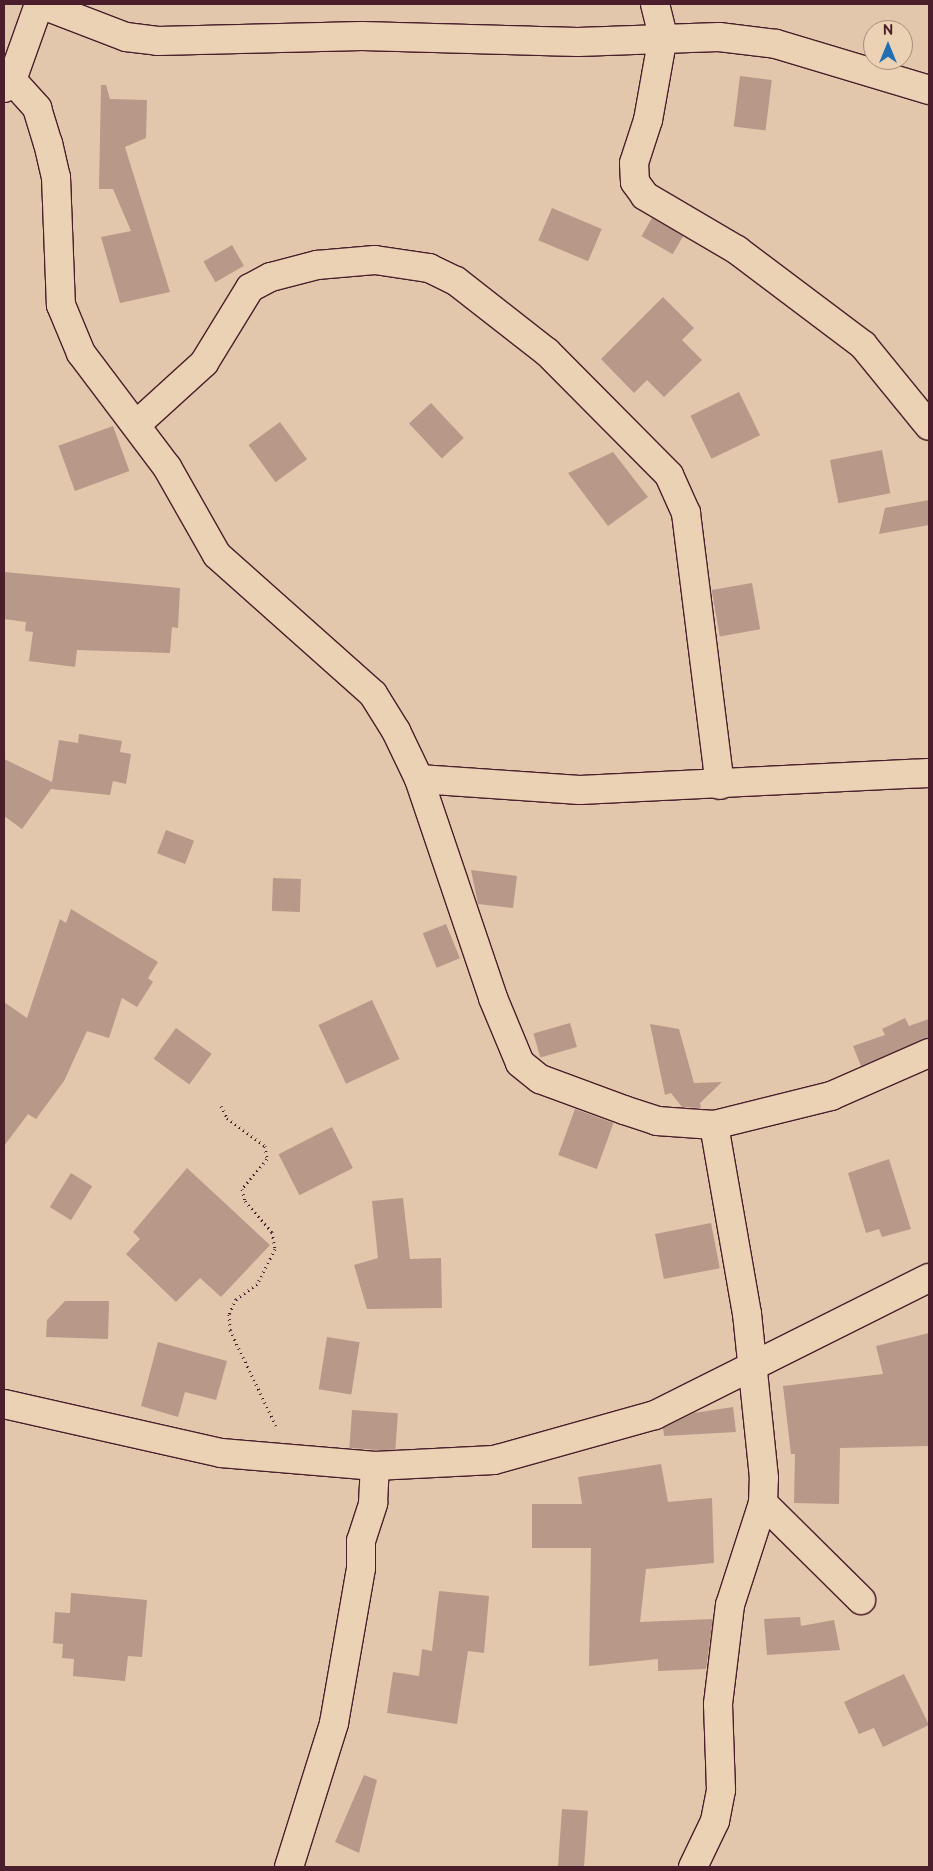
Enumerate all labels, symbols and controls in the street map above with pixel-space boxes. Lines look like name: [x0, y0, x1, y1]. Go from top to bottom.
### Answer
north arrow: [863, 20, 913, 70]
text: N: [883, 22, 893, 39]

